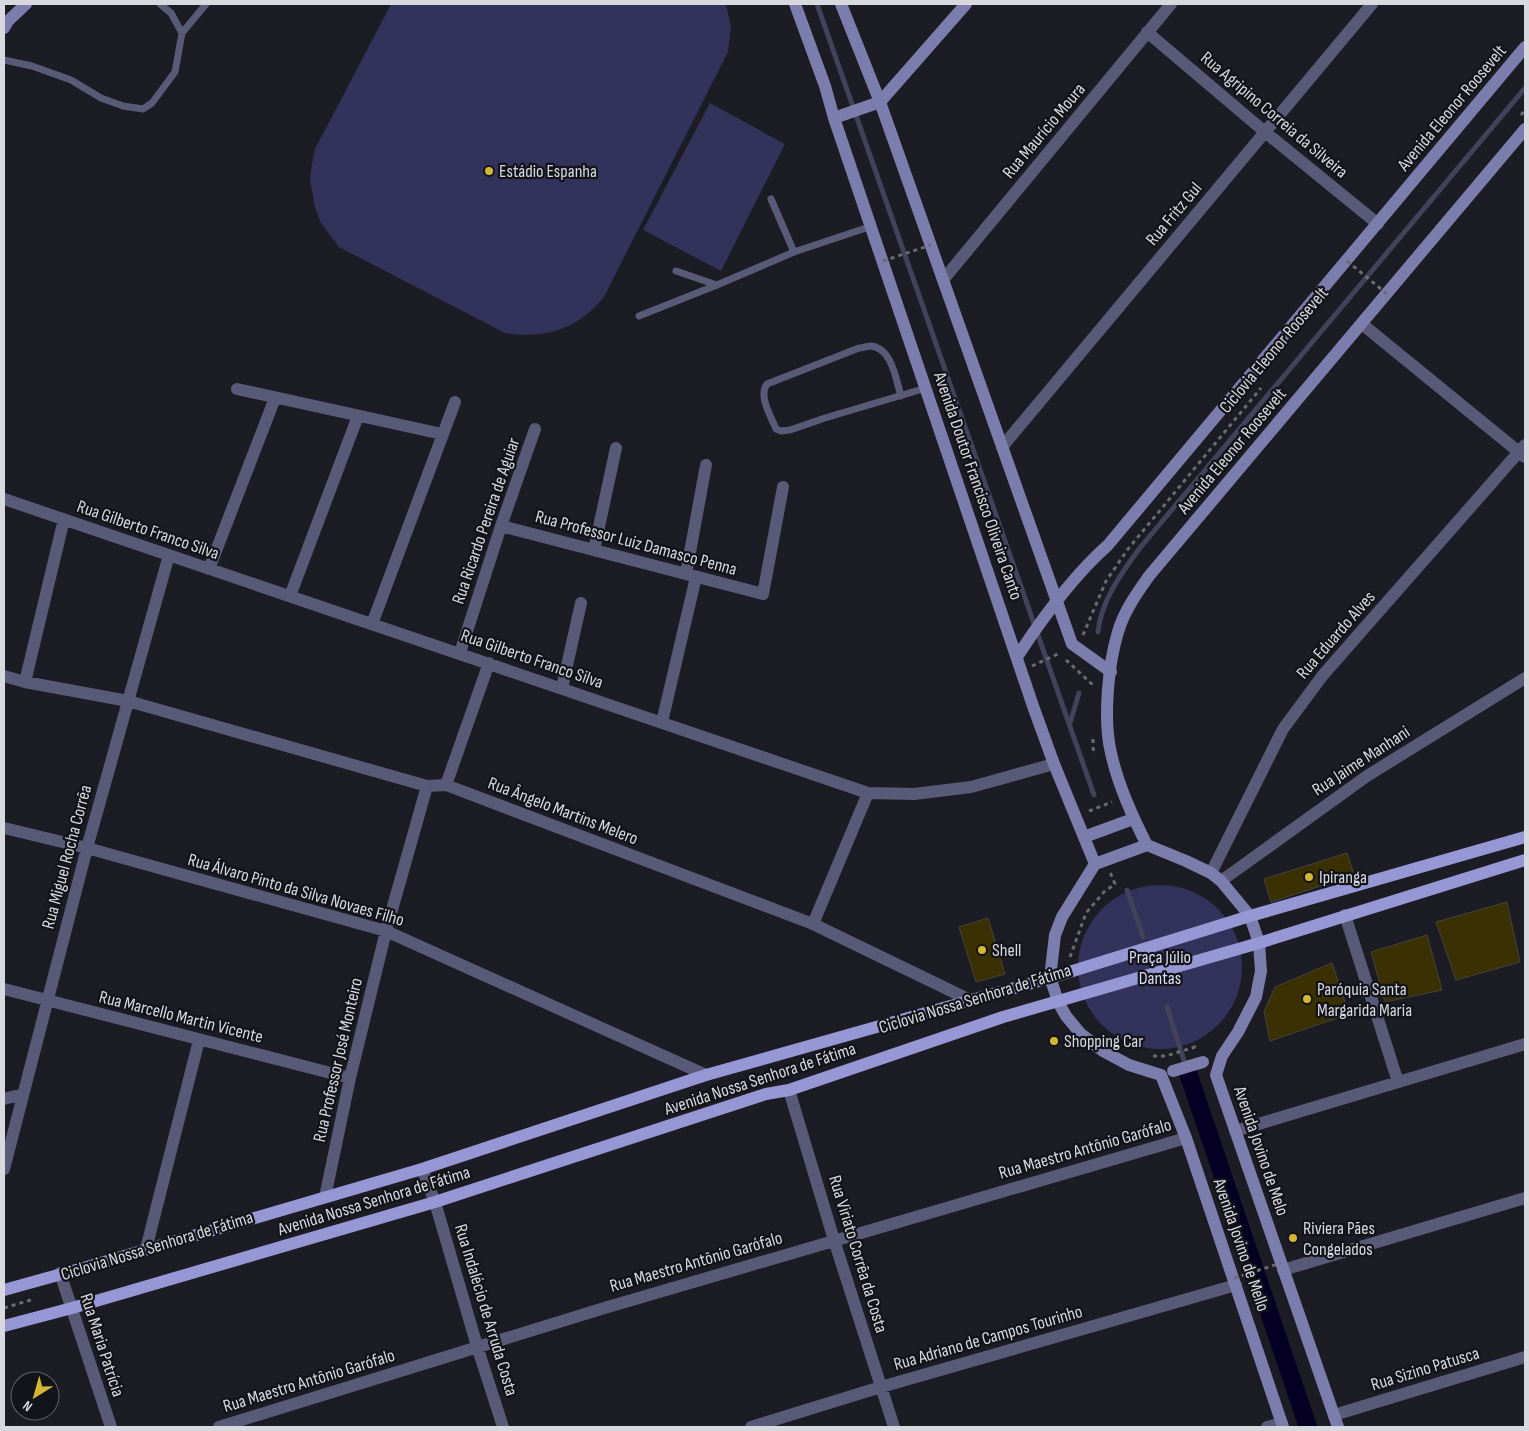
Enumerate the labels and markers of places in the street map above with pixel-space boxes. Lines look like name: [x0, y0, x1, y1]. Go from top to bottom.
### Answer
place label: Estádio Espanha: [499, 161, 597, 182]
marker: Estádio Espanha: [483, 165, 495, 177]
place label: Ipiranga: [1319, 867, 1367, 888]
marker: Ipiranga: [1303, 871, 1315, 883]
place label: Shell: [992, 940, 1021, 961]
marker: Shell: [976, 944, 988, 956]
place label: Paróquia Santa Margarida Maria: [1317, 979, 1412, 1021]
marker: Paróquia Santa Margarida Maria: [1301, 993, 1313, 1005]
place label: Shopping Car: [1064, 1031, 1143, 1052]
marker: Shopping Car: [1048, 1035, 1060, 1047]
place label: Riviera Pães Congelados: [1303, 1218, 1375, 1260]
marker: Riviera Pães Congelados: [1287, 1232, 1299, 1244]

